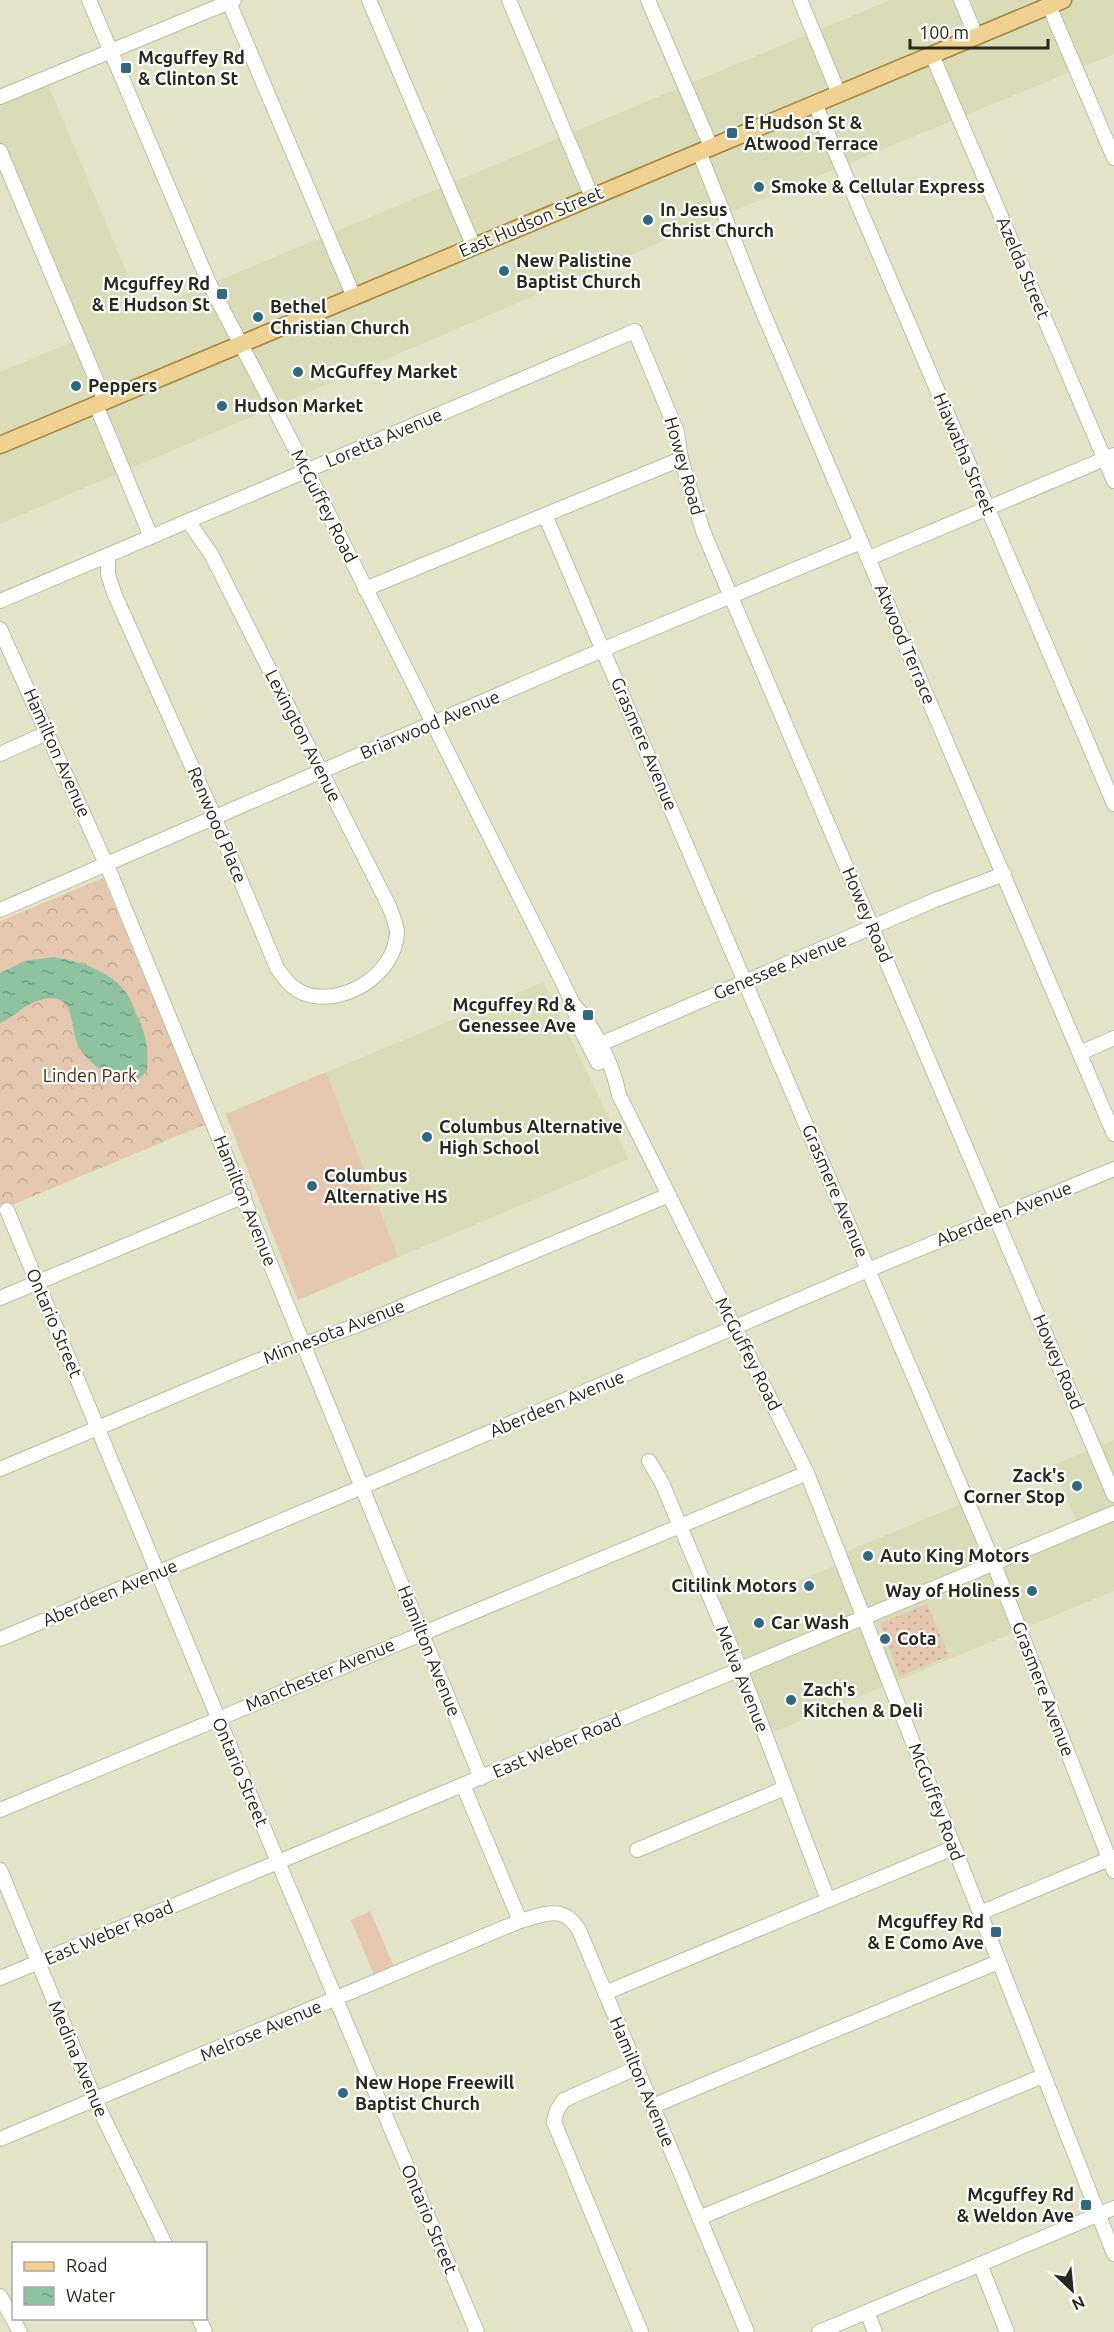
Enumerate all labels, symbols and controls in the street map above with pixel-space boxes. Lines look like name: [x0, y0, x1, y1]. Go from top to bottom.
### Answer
scale bar: [910, 12, 1048, 50]
text: 100 m: [919, 22, 969, 42]
place label: Mcguffey Rd & Clinton St: [138, 47, 245, 88]
marker: Mcguffey Rd & Clinton St: [119, 61, 133, 75]
place label: E Hudson St & Atwood Terrace: [744, 112, 878, 153]
marker: E Hudson St & Atwood Terrace: [725, 126, 739, 140]
place label: Smoke & Cellular Express: [771, 176, 985, 196]
marker: Smoke & Cellular Express: [752, 180, 766, 194]
street label: East Hudson Street: [455, 182, 606, 261]
place label: In Jesus Christ Church: [660, 199, 774, 240]
marker: In Jesus Christ Church: [641, 213, 655, 227]
street label: Azelda Street: [993, 214, 1054, 322]
place label: New Palistine Baptist Church: [516, 250, 641, 291]
marker: New Palistine Baptist Church: [497, 264, 511, 278]
place label: Mcguffey Rd & E Hudson St: [92, 273, 210, 314]
marker: Mcguffey Rd & E Hudson St: [215, 287, 229, 301]
place label: Bethel Christian Church: [270, 296, 409, 337]
marker: Bethel Christian Church: [251, 310, 265, 324]
place label: McGuffey Market: [310, 361, 458, 381]
marker: McGuffey Market: [291, 365, 305, 379]
place label: Peppers: [88, 375, 157, 395]
marker: Peppers: [69, 379, 83, 393]
street label: Hiawatha Street: [930, 390, 1000, 518]
place label: Hudson Market: [234, 395, 364, 415]
marker: Hudson Market: [215, 399, 229, 413]
street label: Loretta Avenue: [322, 404, 445, 471]
street label: Howey Road: [661, 414, 709, 517]
street label: McGuffey Road: [288, 446, 362, 565]
street label: Atwood Terrace: [872, 580, 940, 707]
street label: Lexington Avenue: [262, 666, 346, 805]
street label: Grasmere Avenue: [608, 674, 682, 813]
street label: Hamilton Avenue: [21, 685, 95, 820]
street label: Briarwood Avenue: [357, 686, 502, 762]
street label: Renwood Place: [184, 764, 251, 886]
street label: Howey Road: [839, 864, 897, 965]
street label: Genessee Avenue: [710, 929, 849, 1003]
place label: Mcguffey Rd & Genessee Ave: [452, 994, 577, 1035]
marker: Mcguffey Rd & Genessee Ave: [581, 1008, 595, 1022]
park label: Linden Park: [43, 1065, 137, 1085]
place label: Columbus Alternative High School: [439, 1116, 623, 1157]
street label: Grasmere Avenue: [799, 1121, 873, 1260]
marker: Columbus Alternative High School: [420, 1130, 434, 1144]
street label: Hamilton Avenue: [211, 1132, 281, 1269]
place label: Columbus Alternative HS: [324, 1165, 448, 1206]
street label: Aberdeen Avenue: [933, 1177, 1074, 1249]
marker: Columbus Alternative HS: [305, 1179, 319, 1193]
street label: Ontario Street: [23, 1265, 87, 1380]
street label: McGuffey Road: [712, 1294, 786, 1413]
street label: Minnesota Avenue: [260, 1295, 407, 1367]
street label: Howey Road: [1030, 1311, 1088, 1412]
street label: Aberdeen Avenue: [486, 1366, 627, 1440]
place label: Zack's Corner Stop: [964, 1465, 1065, 1506]
marker: Zack's Corner Stop: [1070, 1479, 1084, 1493]
place label: Auto King Motors: [880, 1545, 1029, 1565]
marker: Auto King Motors: [861, 1549, 875, 1563]
street label: Aberdeen Avenue: [39, 1555, 180, 1629]
place label: Citilink Motors: [671, 1575, 797, 1595]
marker: Citilink Motors: [802, 1579, 816, 1593]
place label: Way of Holiness: [885, 1580, 1020, 1600]
street label: Hamilton Avenue: [395, 1582, 465, 1719]
marker: Way of Holiness: [1025, 1584, 1039, 1598]
place label: Car Wash: [771, 1612, 849, 1632]
marker: Car Wash: [752, 1616, 766, 1630]
street label: Grasmere Avenue: [1009, 1618, 1079, 1759]
street label: Melva Avenue: [712, 1622, 773, 1735]
place label: Cota: [897, 1628, 936, 1648]
marker: Cota: [878, 1632, 892, 1646]
street label: Manchester Avenue: [242, 1634, 397, 1715]
place label: Zach's Kitchen & Deli: [803, 1679, 923, 1720]
marker: Zach's Kitchen & Deli: [784, 1693, 798, 1707]
street label: East Weber Road: [489, 1709, 624, 1781]
street label: Ontario Street: [209, 1714, 273, 1829]
street label: McGuffey Road: [905, 1740, 969, 1863]
street label: East Weber Road: [41, 1896, 176, 1968]
place label: Mcguffey Rd & E Como Ave: [868, 1911, 984, 1952]
marker: Mcguffey Rd & E Como Ave: [989, 1925, 1003, 1939]
street label: Melrose Avenue: [197, 1995, 324, 2065]
street label: Medina Avenue: [45, 1997, 113, 2120]
street label: Hamilton Avenue: [607, 2014, 679, 2150]
place label: New Hope Freewill Baptist Church: [355, 2072, 515, 2113]
marker: New Hope Freewill Baptist Church: [336, 2086, 350, 2100]
street label: Ontario Street: [398, 2161, 462, 2276]
place label: Mcguffey Rd & Weldon Ave: [957, 2184, 1074, 2225]
marker: Mcguffey Rd & Weldon Ave: [1079, 2198, 1093, 2212]
legend: [12, 2242, 207, 2320]
text: Road: [66, 2255, 108, 2275]
north arrow: [1042, 2260, 1102, 2320]
text: Water: [66, 2285, 116, 2305]
text: N: [1069, 2293, 1088, 2314]

